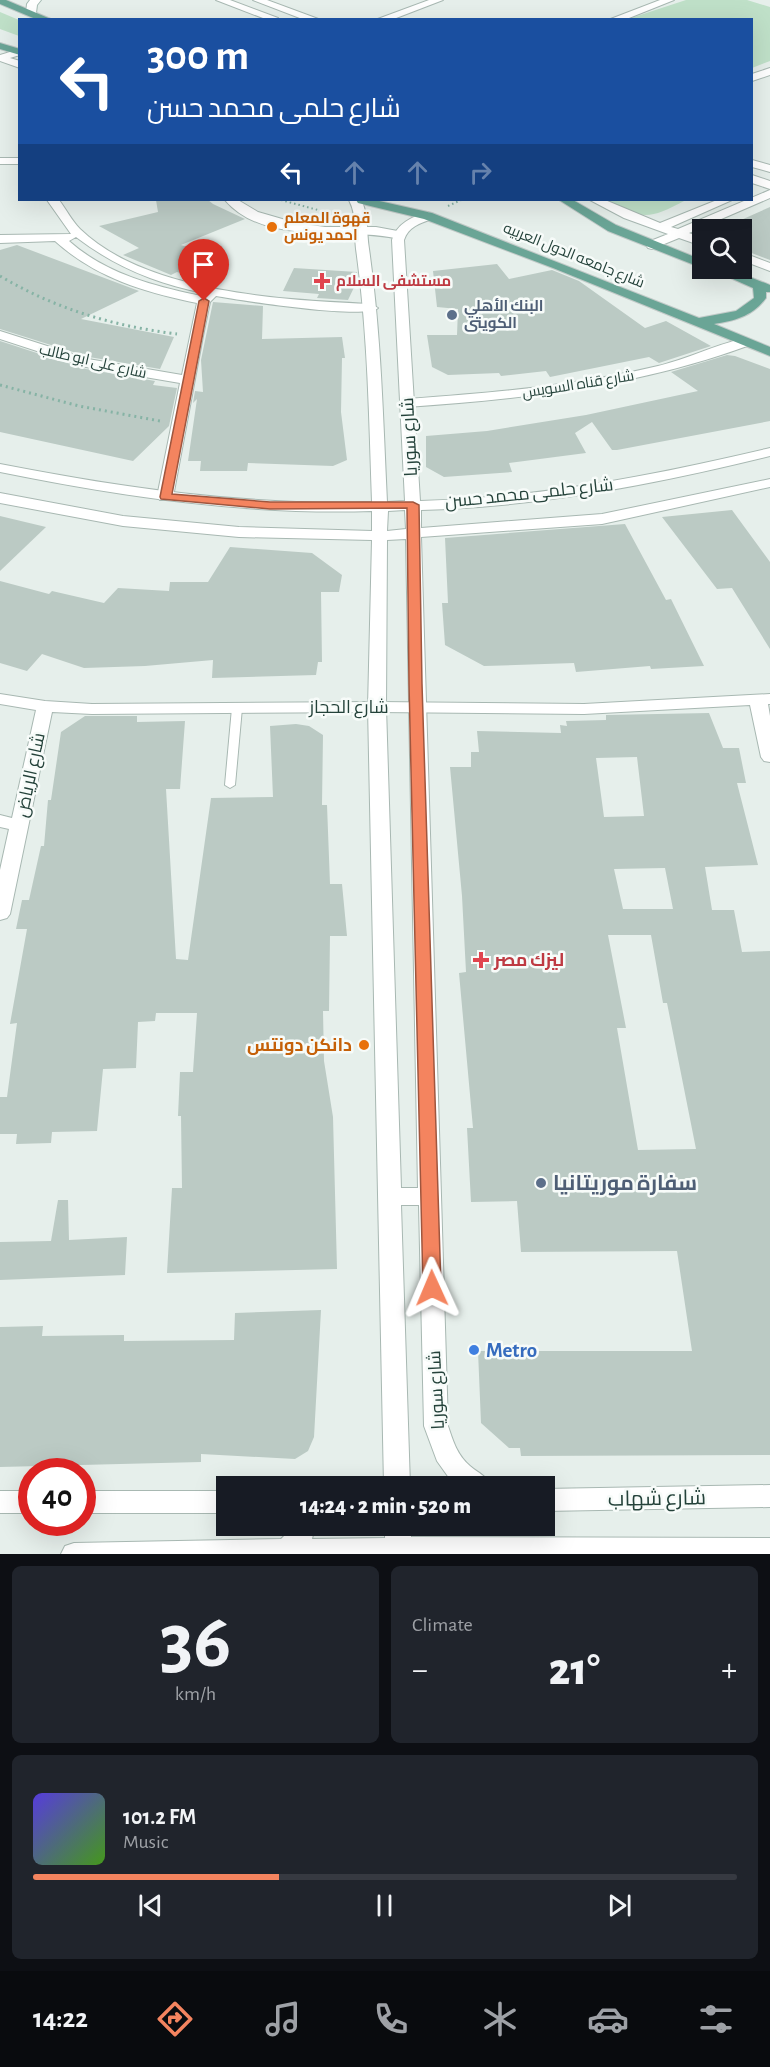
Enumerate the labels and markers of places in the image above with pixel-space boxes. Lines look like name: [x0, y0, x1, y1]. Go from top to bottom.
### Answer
place label: قهوة المعلم احمد يونس: [284, 211, 370, 244]
marker: قهوة المعلم احمد يونس: [265, 220, 279, 234]
pin: [178, 239, 229, 301]
marker: مستشفى السلام: [313, 272, 331, 290]
place label: مستشفى السلام: [336, 273, 451, 291]
place label: البنك الأهلي الكويتى: [464, 298, 544, 332]
marker: البنك الأهلي الكويتى: [445, 308, 459, 322]
marker: ليزك مصر: [472, 951, 490, 969]
place label: ليزك مصر: [493, 952, 564, 971]
place label: دانكن دونتس: [247, 1037, 352, 1056]
marker: دانكن دونتس: [357, 1038, 371, 1052]
place label: سفارة موريتانيا: [553, 1173, 697, 1196]
marker: سفارة موريتانيا: [534, 1176, 548, 1190]
place label: Metro: [486, 1340, 537, 1361]
marker: Metro: [467, 1343, 481, 1357]

